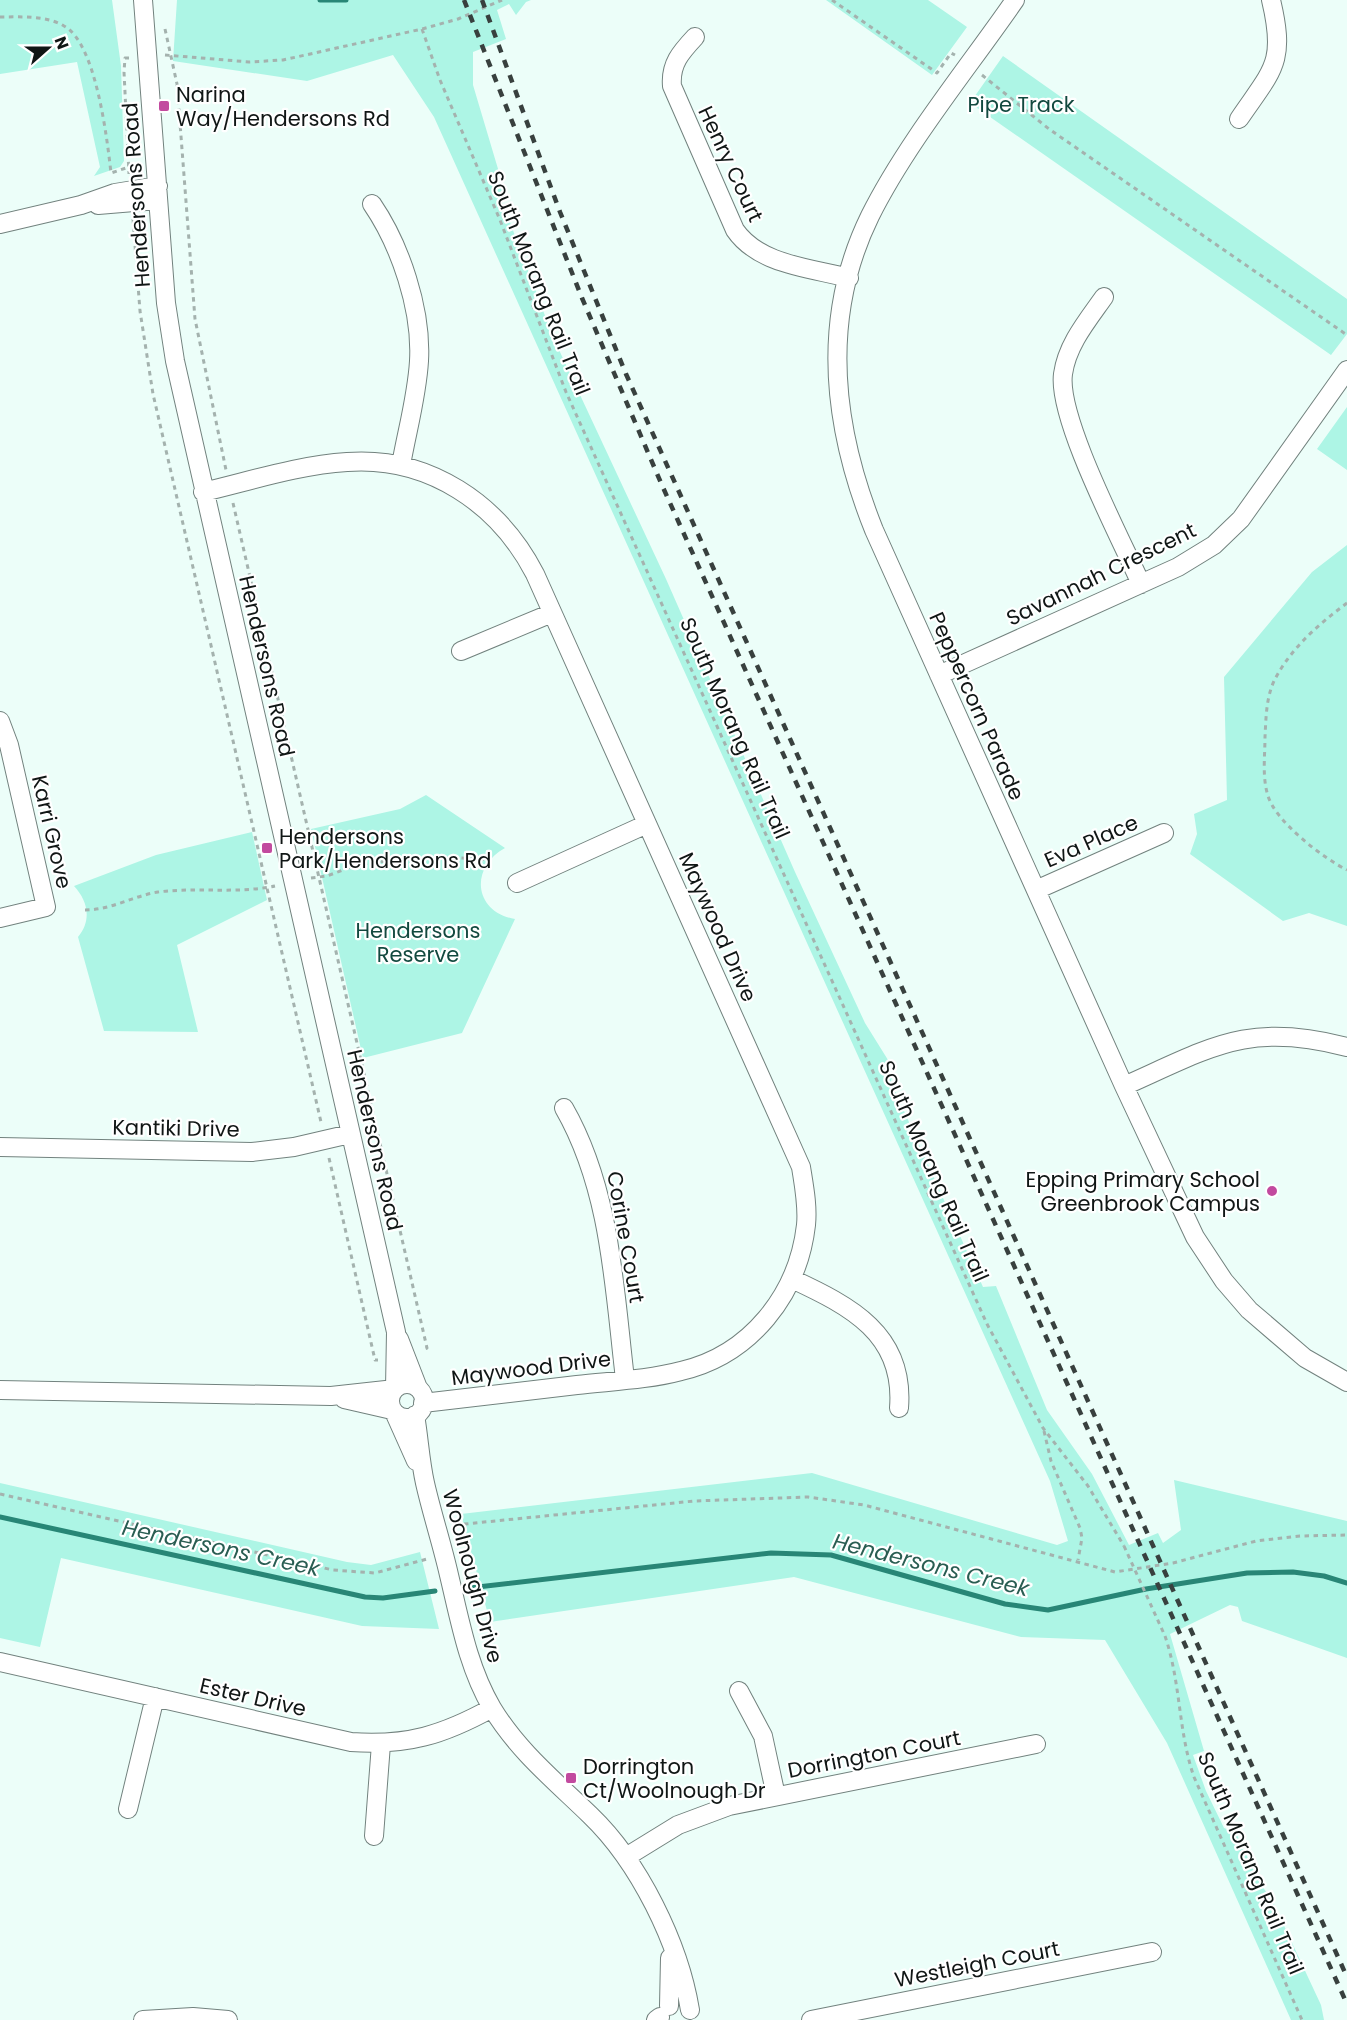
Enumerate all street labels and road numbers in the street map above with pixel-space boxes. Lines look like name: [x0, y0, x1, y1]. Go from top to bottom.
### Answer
street label: Henry Court: [691, 101, 771, 227]
street label: Hendersons Road: [115, 102, 157, 288]
street label: South Morang Rail Trail: [481, 167, 597, 399]
street label: Savannah Crescent: [1001, 515, 1201, 633]
street label: Hendersons Road: [232, 573, 302, 759]
street label: Peppercorn Parade: [922, 607, 1032, 805]
street label: South Morang Rail Trail: [673, 613, 797, 843]
street label: Karri Grove: [25, 772, 79, 892]
street label: Eva Place: [1040, 807, 1142, 875]
street label: Maywood Drive: [672, 848, 764, 1006]
street label: Hendersons Road: [340, 1047, 410, 1233]
street label: South Morang Rail Trail: [872, 1056, 996, 1286]
street label: Kantiki Drive: [112, 1112, 240, 1144]
street label: Corine Court: [600, 1169, 652, 1305]
street label: Maywood Drive: [450, 1344, 612, 1392]
street label: Woolnough Drive: [436, 1486, 510, 1666]
street label: Ester Drive: [197, 1671, 309, 1723]
street label: Dorrington Court: [785, 1723, 963, 1785]
street label: South Morang Rail Trail: [1191, 1747, 1311, 1979]
street label: Westleigh Court: [892, 1934, 1062, 1994]

